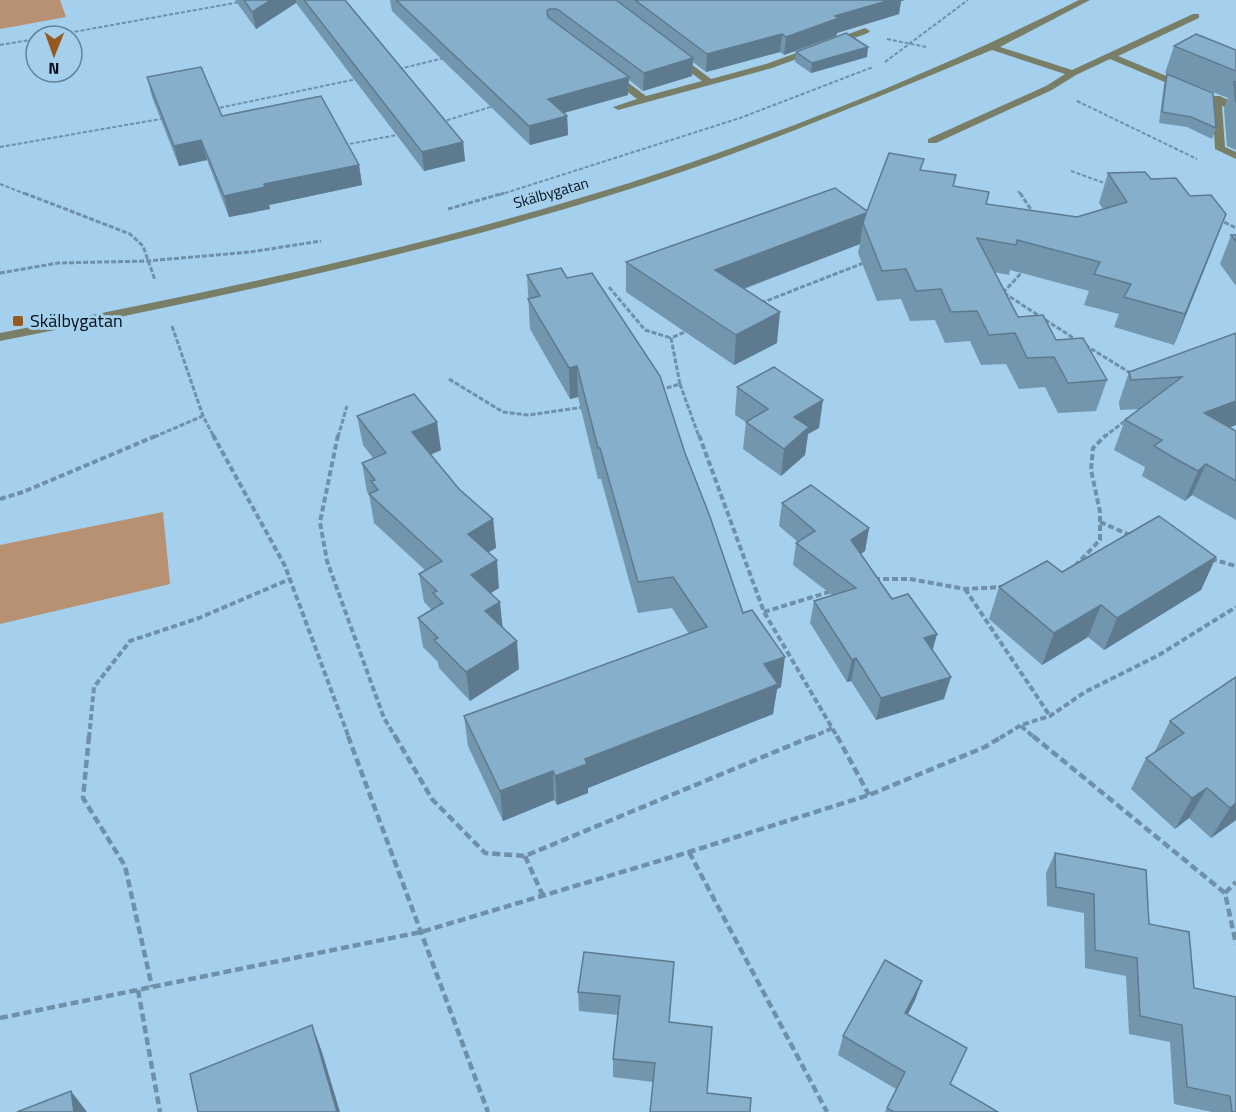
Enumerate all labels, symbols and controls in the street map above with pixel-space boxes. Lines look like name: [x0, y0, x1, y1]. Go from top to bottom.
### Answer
north arrow: [24, 24, 84, 84]
text: N: [48, 57, 59, 81]
street label: Skälbygatan: [511, 171, 591, 214]
place label: Skälbygatan: [30, 307, 123, 334]
marker: Skälbygatan: [11, 314, 25, 328]

